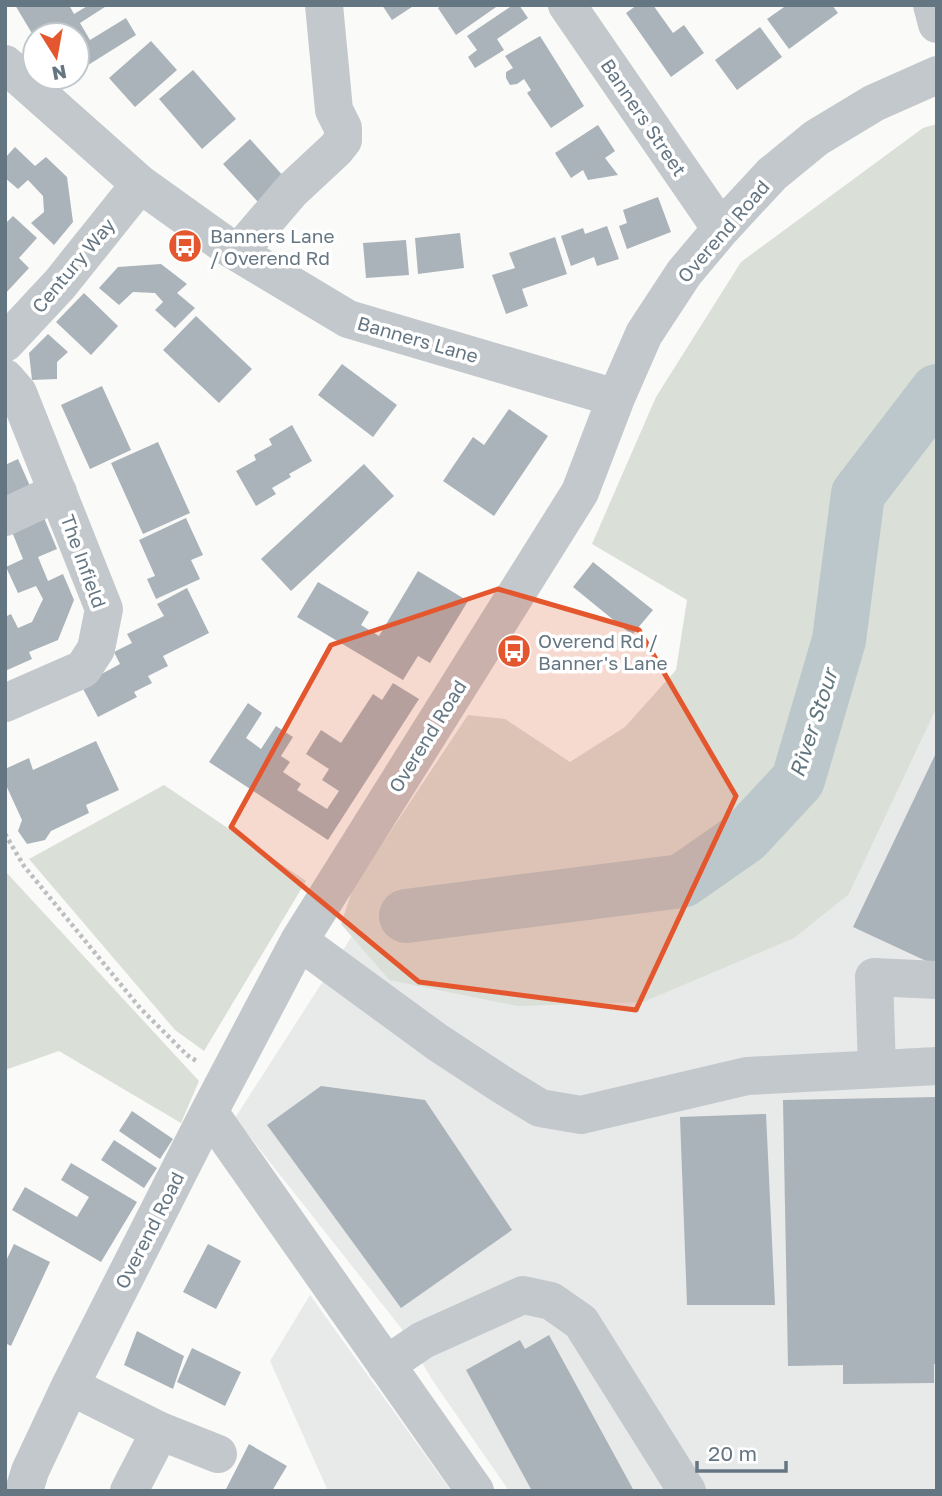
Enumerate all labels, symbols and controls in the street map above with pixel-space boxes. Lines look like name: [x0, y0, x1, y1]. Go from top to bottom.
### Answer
north arrow: [21, 21, 91, 91]
street label: Banners Street: [596, 54, 692, 180]
text: N: [50, 61, 69, 86]
street label: Overend Road: [672, 175, 774, 287]
street label: Century Way: [27, 213, 119, 317]
place label: Banners Lane / Overend Rd: [210, 224, 335, 269]
bus stop icon: Banners Lane / Overend Rd: [166, 227, 204, 265]
street label: Banners Lane: [355, 311, 481, 367]
street label: The Infield: [57, 511, 111, 611]
place label: Overend Rd / Banner's Lane: [538, 629, 668, 674]
bus stop icon: Overend Rd / Banner's Lane: [495, 632, 533, 670]
water label: River Stour: [783, 663, 844, 780]
street label: Overend Road: [383, 676, 471, 796]
street label: Overend Road: [110, 1168, 188, 1292]
scale bar: [697, 1430, 786, 1474]
text: 20 m: [708, 1440, 757, 1466]

